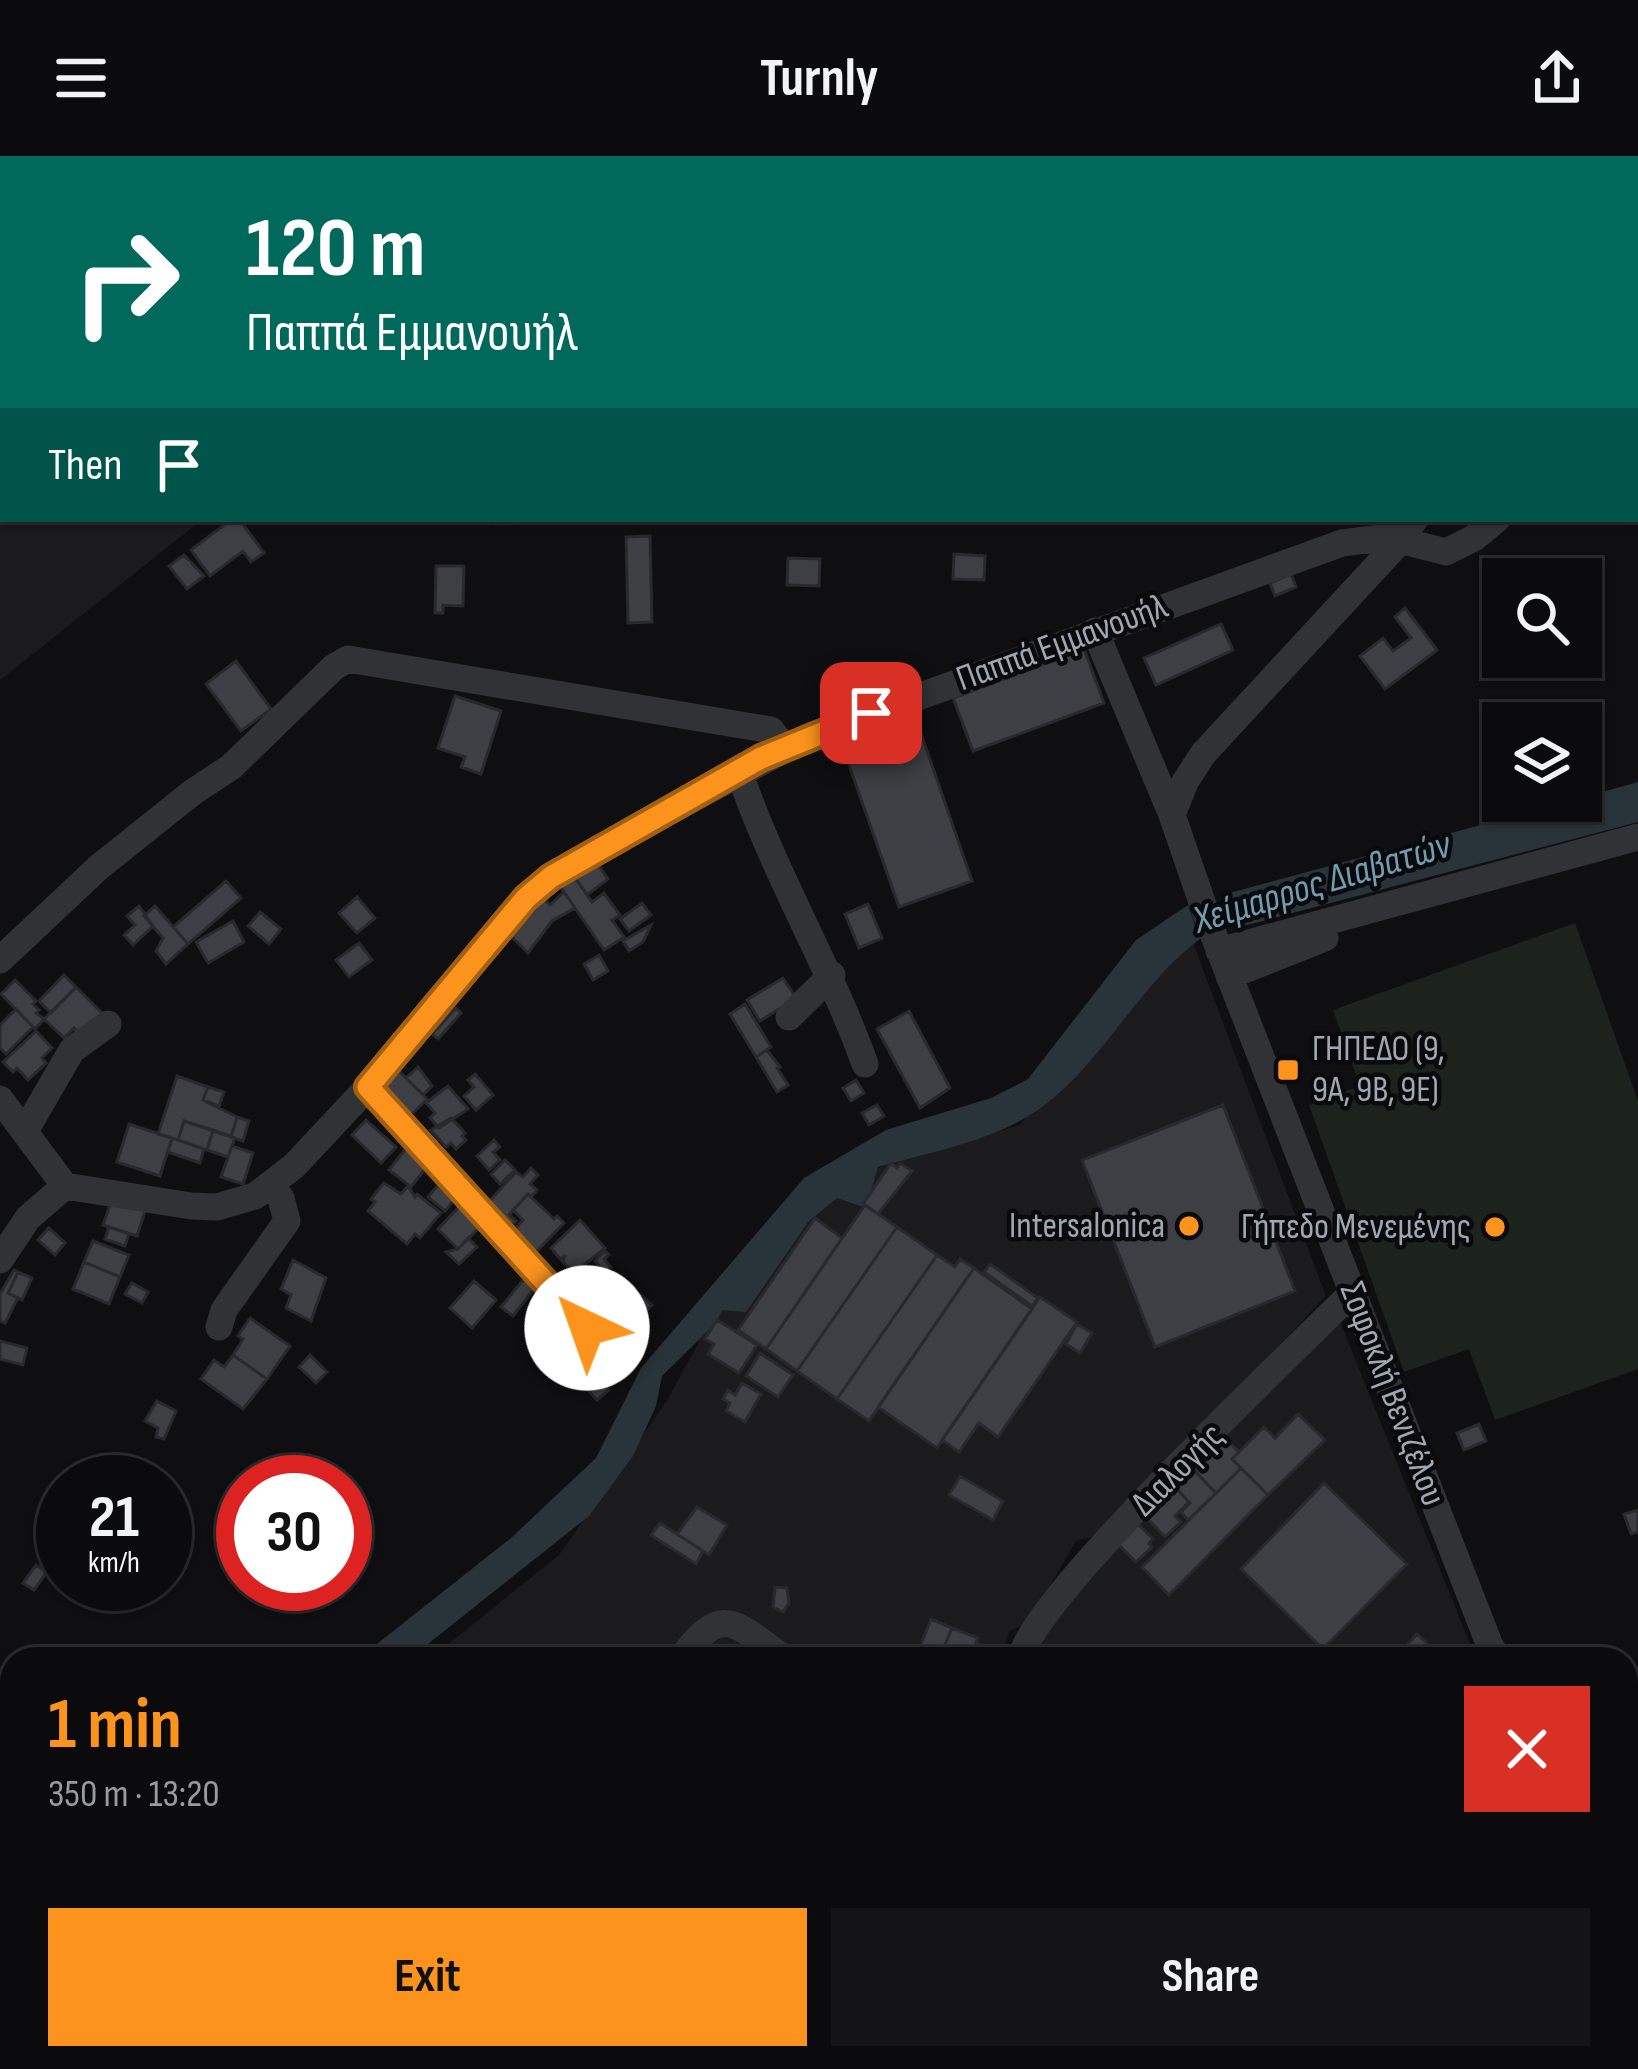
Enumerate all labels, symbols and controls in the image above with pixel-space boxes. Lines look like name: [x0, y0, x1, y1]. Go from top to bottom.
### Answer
icon: menu: [48, 45, 114, 111]
icon: share: [1524, 45, 1590, 111]
text: Turnly: [760, 46, 878, 111]
text: 120 m: [246, 199, 425, 300]
icon: right: [48, 204, 204, 360]
text: Παππά Εμμανουήλ: [246, 301, 577, 366]
icon: arrive: [146, 432, 212, 498]
text: Then: [48, 438, 122, 493]
map controls: [1482, 558, 1602, 822]
button: search: [1482, 558, 1602, 678]
street label: Παππά Εμμανουήλ: [951, 585, 1174, 701]
pin: [820, 662, 922, 764]
icon: arrive: [838, 680, 904, 746]
button: layers: [1482, 702, 1602, 822]
water label: Χείμαρρος Διαβατών: [1186, 821, 1458, 945]
place label: ΓΗΠΕΔΟ (9, 9Α, 9Β, 9Ε): [1312, 1028, 1445, 1112]
marker: ΓΗΠΕΔΟ (9, 9Α, 9Β, 9Ε): [1275, 1057, 1301, 1083]
place label: Intersalonica: [1009, 1205, 1165, 1248]
place label: Γήπεδο Μενεμένης: [1241, 1206, 1471, 1249]
marker: Intersalonica: [1176, 1213, 1202, 1239]
marker: Γήπεδο Μενεμένης: [1482, 1214, 1508, 1240]
position arrow: [524, 1265, 650, 1391]
street label: Σοφοκλή Βενιζέλου: [1330, 1276, 1454, 1512]
street label: Διαλογής: [1123, 1415, 1233, 1525]
speed limit sign: 30: [216, 1455, 372, 1611]
text: 21: [89, 1482, 139, 1554]
text: km/h: [88, 1545, 140, 1581]
text: 1 min: [48, 1682, 182, 1769]
button: close: [1464, 1686, 1590, 1812]
text: 350 m · 13:20: [48, 1771, 220, 1818]
button: Exit: [48, 1908, 807, 2046]
button: Share: [831, 1908, 1590, 2046]

